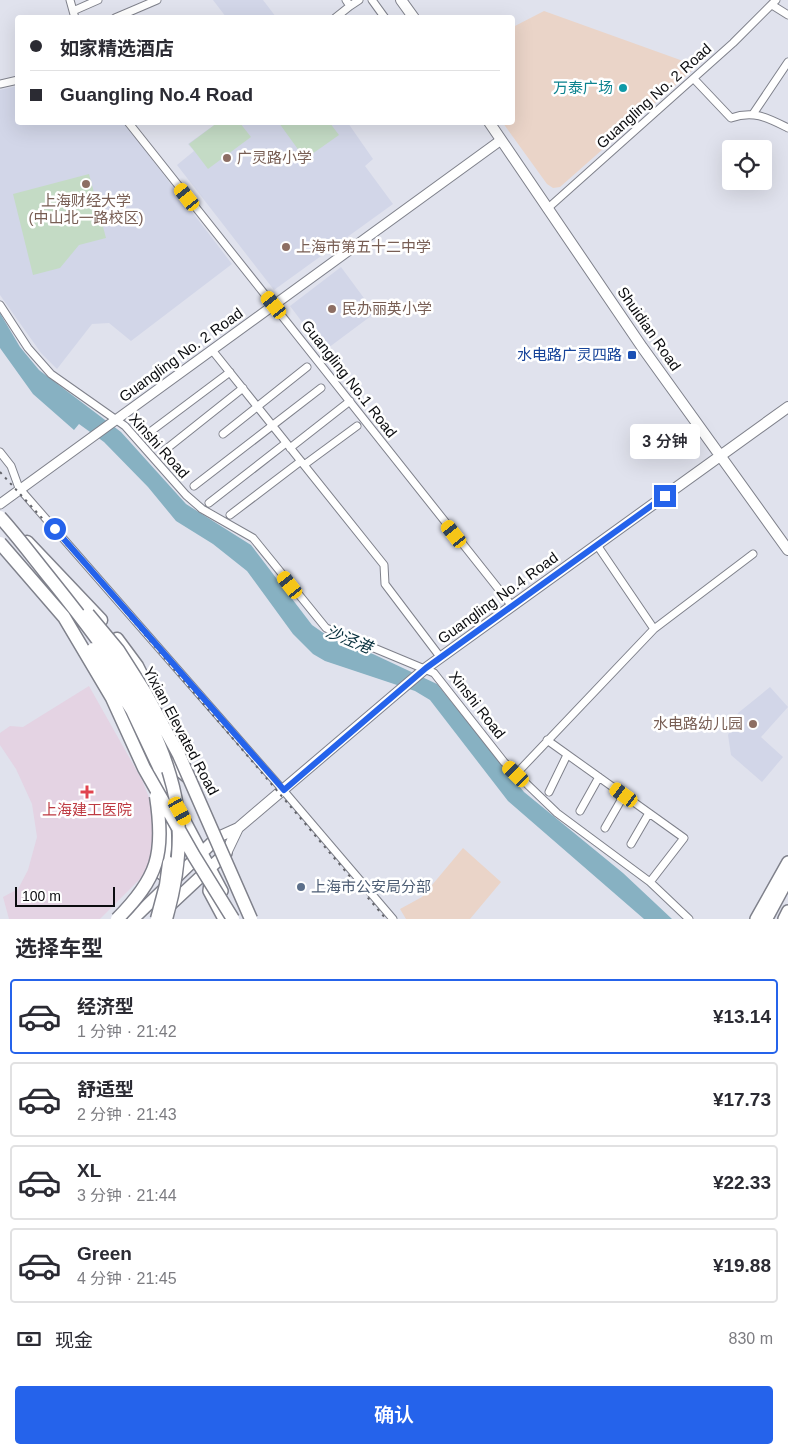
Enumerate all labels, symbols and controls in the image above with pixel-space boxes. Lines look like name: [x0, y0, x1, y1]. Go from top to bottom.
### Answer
text: 如家精选酒店: [60, 38, 174, 59]
street label: Guangling No. 2 Road: [593, 40, 715, 152]
place label: 万泰广场: [553, 79, 613, 96]
marker: 万泰广场: [617, 82, 629, 94]
text: Guangling No.4 Road: [60, 84, 253, 105]
map controls: [722, 140, 772, 190]
button: locate: [722, 140, 772, 190]
place label: 广灵路小学: [237, 149, 312, 166]
marker: 广灵路小学: [221, 152, 233, 164]
marker: 上海财经大学 (中山北一路校区): [80, 178, 92, 190]
car: [171, 181, 202, 213]
place label: 上海财经大学 (中山北一路校区): [29, 192, 144, 226]
place label: 上海市第五十二中学: [296, 238, 431, 255]
marker: 上海市第五十二中学: [280, 241, 292, 253]
street label: Shuidian Road: [614, 284, 685, 374]
car: [258, 289, 289, 321]
place label: 民办丽英小学: [342, 300, 432, 317]
marker: 民办丽英小学: [326, 303, 338, 315]
street label: Guangling No. 2 Road: [116, 304, 246, 405]
street label: Guangling No.1 Road: [298, 317, 401, 441]
place label: 水电路广灵四路: [517, 346, 622, 363]
marker: 水电路广灵四路: [626, 349, 638, 361]
street label: Xinshi Road: [126, 410, 193, 481]
callout: 3 分钟: [630, 424, 700, 458]
text: 3 分钟: [642, 433, 688, 450]
route end: [654, 485, 676, 507]
route start: [44, 518, 66, 540]
car: [438, 518, 469, 550]
street label: Guangling No.4 Road: [434, 548, 561, 647]
car: [274, 569, 305, 601]
water label: 沙泾港: [323, 623, 376, 657]
street label: Yixian Elevated Road: [140, 664, 222, 798]
street label: Xinshi Road: [446, 668, 509, 742]
place label: 水电路幼儿园: [653, 715, 743, 732]
marker: 水电路幼儿园: [747, 718, 759, 730]
car: [499, 758, 532, 790]
car: [607, 780, 640, 810]
marker: 上海建工医院: [80, 785, 94, 799]
car: [166, 794, 193, 828]
place label: 上海建工医院: [42, 801, 132, 818]
place label: 上海市公安局分部: [311, 878, 431, 895]
marker: 上海市公安局分部: [295, 881, 307, 893]
scale bar: [15, 884, 115, 907]
text: 100 m: [22, 888, 61, 904]
text: 选择车型: [15, 936, 103, 961]
icon: car: [17, 994, 62, 1039]
text: 经济型: [77, 996, 134, 1017]
text: ¥13.14: [713, 1006, 771, 1027]
text: 1 分钟 · 21:42: [77, 1023, 177, 1040]
icon: car: [17, 1077, 62, 1122]
text: 舒适型: [77, 1079, 134, 1100]
text: ¥17.73: [713, 1089, 771, 1110]
text: 2 分钟 · 21:43: [77, 1106, 177, 1123]
icon: car: [17, 1160, 62, 1205]
text: XL: [77, 1160, 101, 1181]
text: ¥22.33: [713, 1172, 771, 1193]
text: 3 分钟 · 21:44: [77, 1187, 177, 1204]
icon: car: [17, 1243, 62, 1288]
text: Green: [77, 1243, 132, 1264]
text: ¥19.88: [713, 1255, 771, 1276]
text: 4 分钟 · 21:45: [77, 1270, 177, 1287]
icon: cash: [15, 1325, 43, 1353]
text: 现金: [55, 1330, 93, 1351]
text: 830 m: [729, 1330, 773, 1347]
button: 确认: [15, 1386, 773, 1444]

